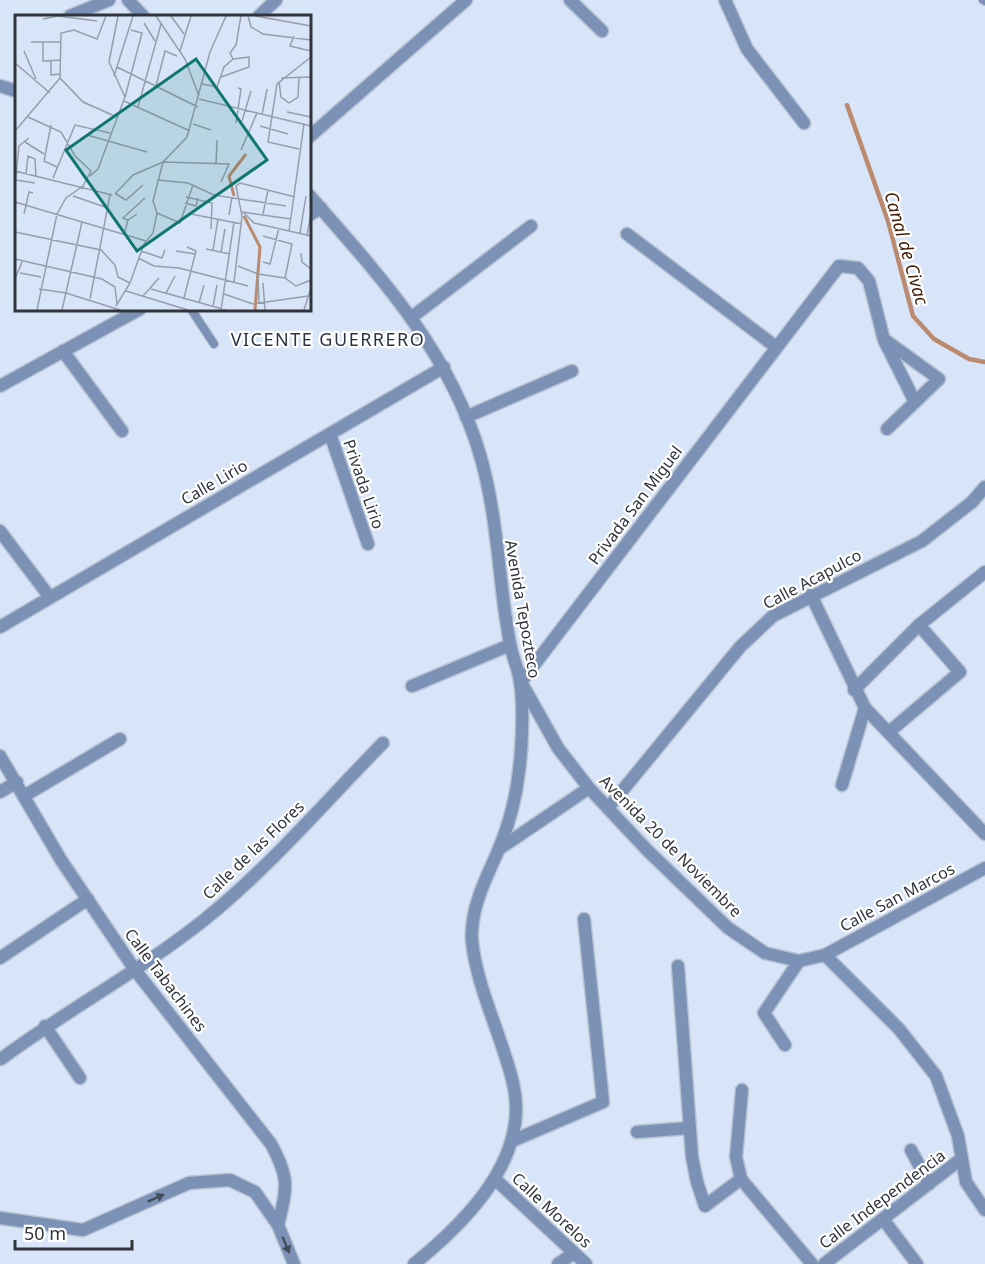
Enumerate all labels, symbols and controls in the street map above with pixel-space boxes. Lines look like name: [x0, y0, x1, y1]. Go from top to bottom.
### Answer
inset map: [15, 15, 310, 310]
water label: Canal de Civac: [879, 189, 935, 308]
district label: VICENTE GUERRERO: [231, 327, 425, 351]
street label: Privada Lirio: [338, 436, 390, 532]
street label: Privada San Miguel: [583, 441, 687, 569]
street label: Calle Lirio: [177, 454, 251, 510]
street label: Avenida Tepozteco: [500, 538, 546, 680]
street label: Calle Acapulco: [759, 544, 865, 614]
street label: Avenida 20 de Noviembre: [595, 770, 747, 922]
street label: Calle de las Flores: [197, 796, 309, 904]
street label: Calle San Marcos: [836, 857, 958, 937]
street label: Calle Tabachines: [120, 924, 212, 1036]
street label: Calle Independencia: [814, 1144, 950, 1254]
street label: Calle Morelos: [507, 1167, 597, 1253]
one-way arrow: [147, 1193, 165, 1203]
scale bar: [15, 1213, 132, 1251]
text: 50 m: [24, 1221, 66, 1245]
one-way arrow: [281, 1237, 291, 1255]

